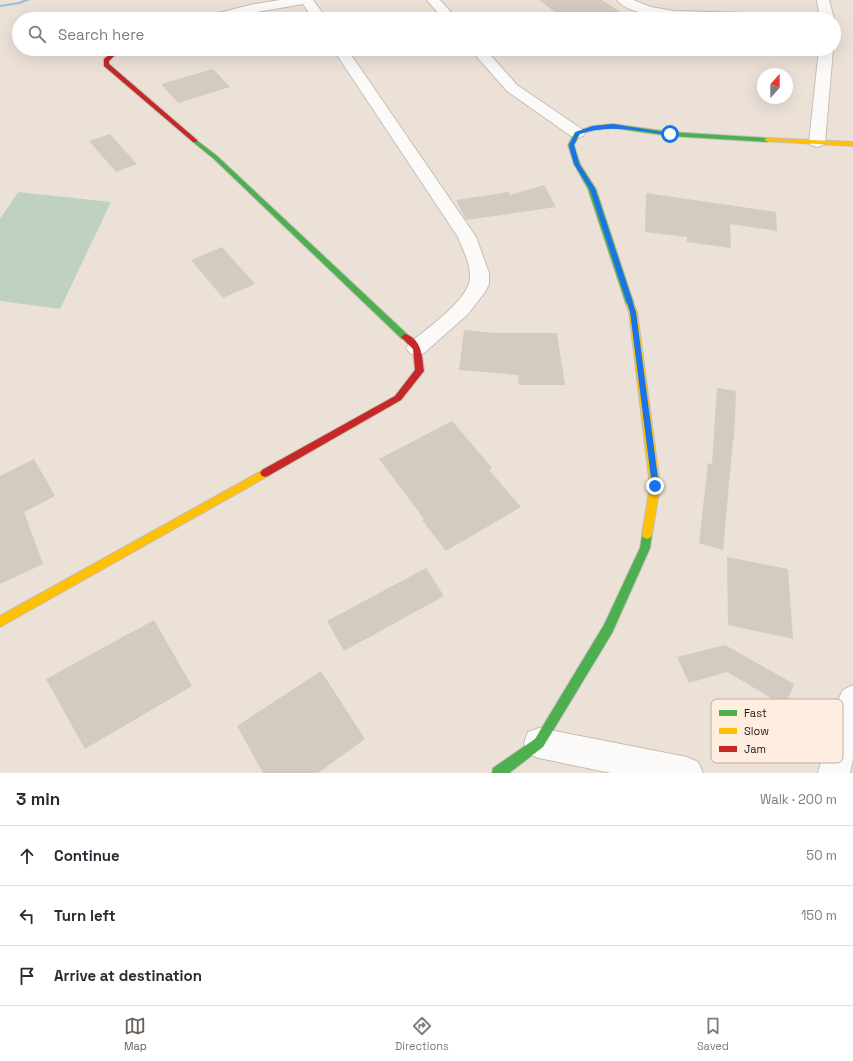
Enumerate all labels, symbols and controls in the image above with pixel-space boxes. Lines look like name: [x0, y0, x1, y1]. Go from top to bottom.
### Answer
search box: [12, 12, 841, 56]
icon: search: [26, 23, 48, 45]
text: Search here: [58, 25, 144, 44]
north arrow: [757, 68, 793, 104]
route start: [661, 125, 679, 143]
route end: [646, 477, 664, 495]
legend: [711, 699, 843, 763]
text: Fast: [744, 706, 767, 720]
text: Slow: [744, 724, 769, 738]
text: Jam: [744, 742, 766, 756]
text: 3 min: [16, 788, 60, 810]
text: Walk · 200 m: [760, 791, 837, 808]
icon: ahead: [16, 845, 38, 867]
text: Continue: [54, 846, 120, 865]
text: 50 m: [806, 847, 837, 864]
icon: left: [16, 905, 38, 927]
text: Turn left: [54, 906, 116, 925]
text: 150 m: [801, 907, 837, 924]
icon: arrive: [16, 965, 38, 987]
text: Arrive at destination: [54, 966, 202, 985]
tab: Map: [124, 1015, 147, 1053]
tab: Directions: [395, 1015, 449, 1053]
tab: Saved: [697, 1015, 729, 1053]

